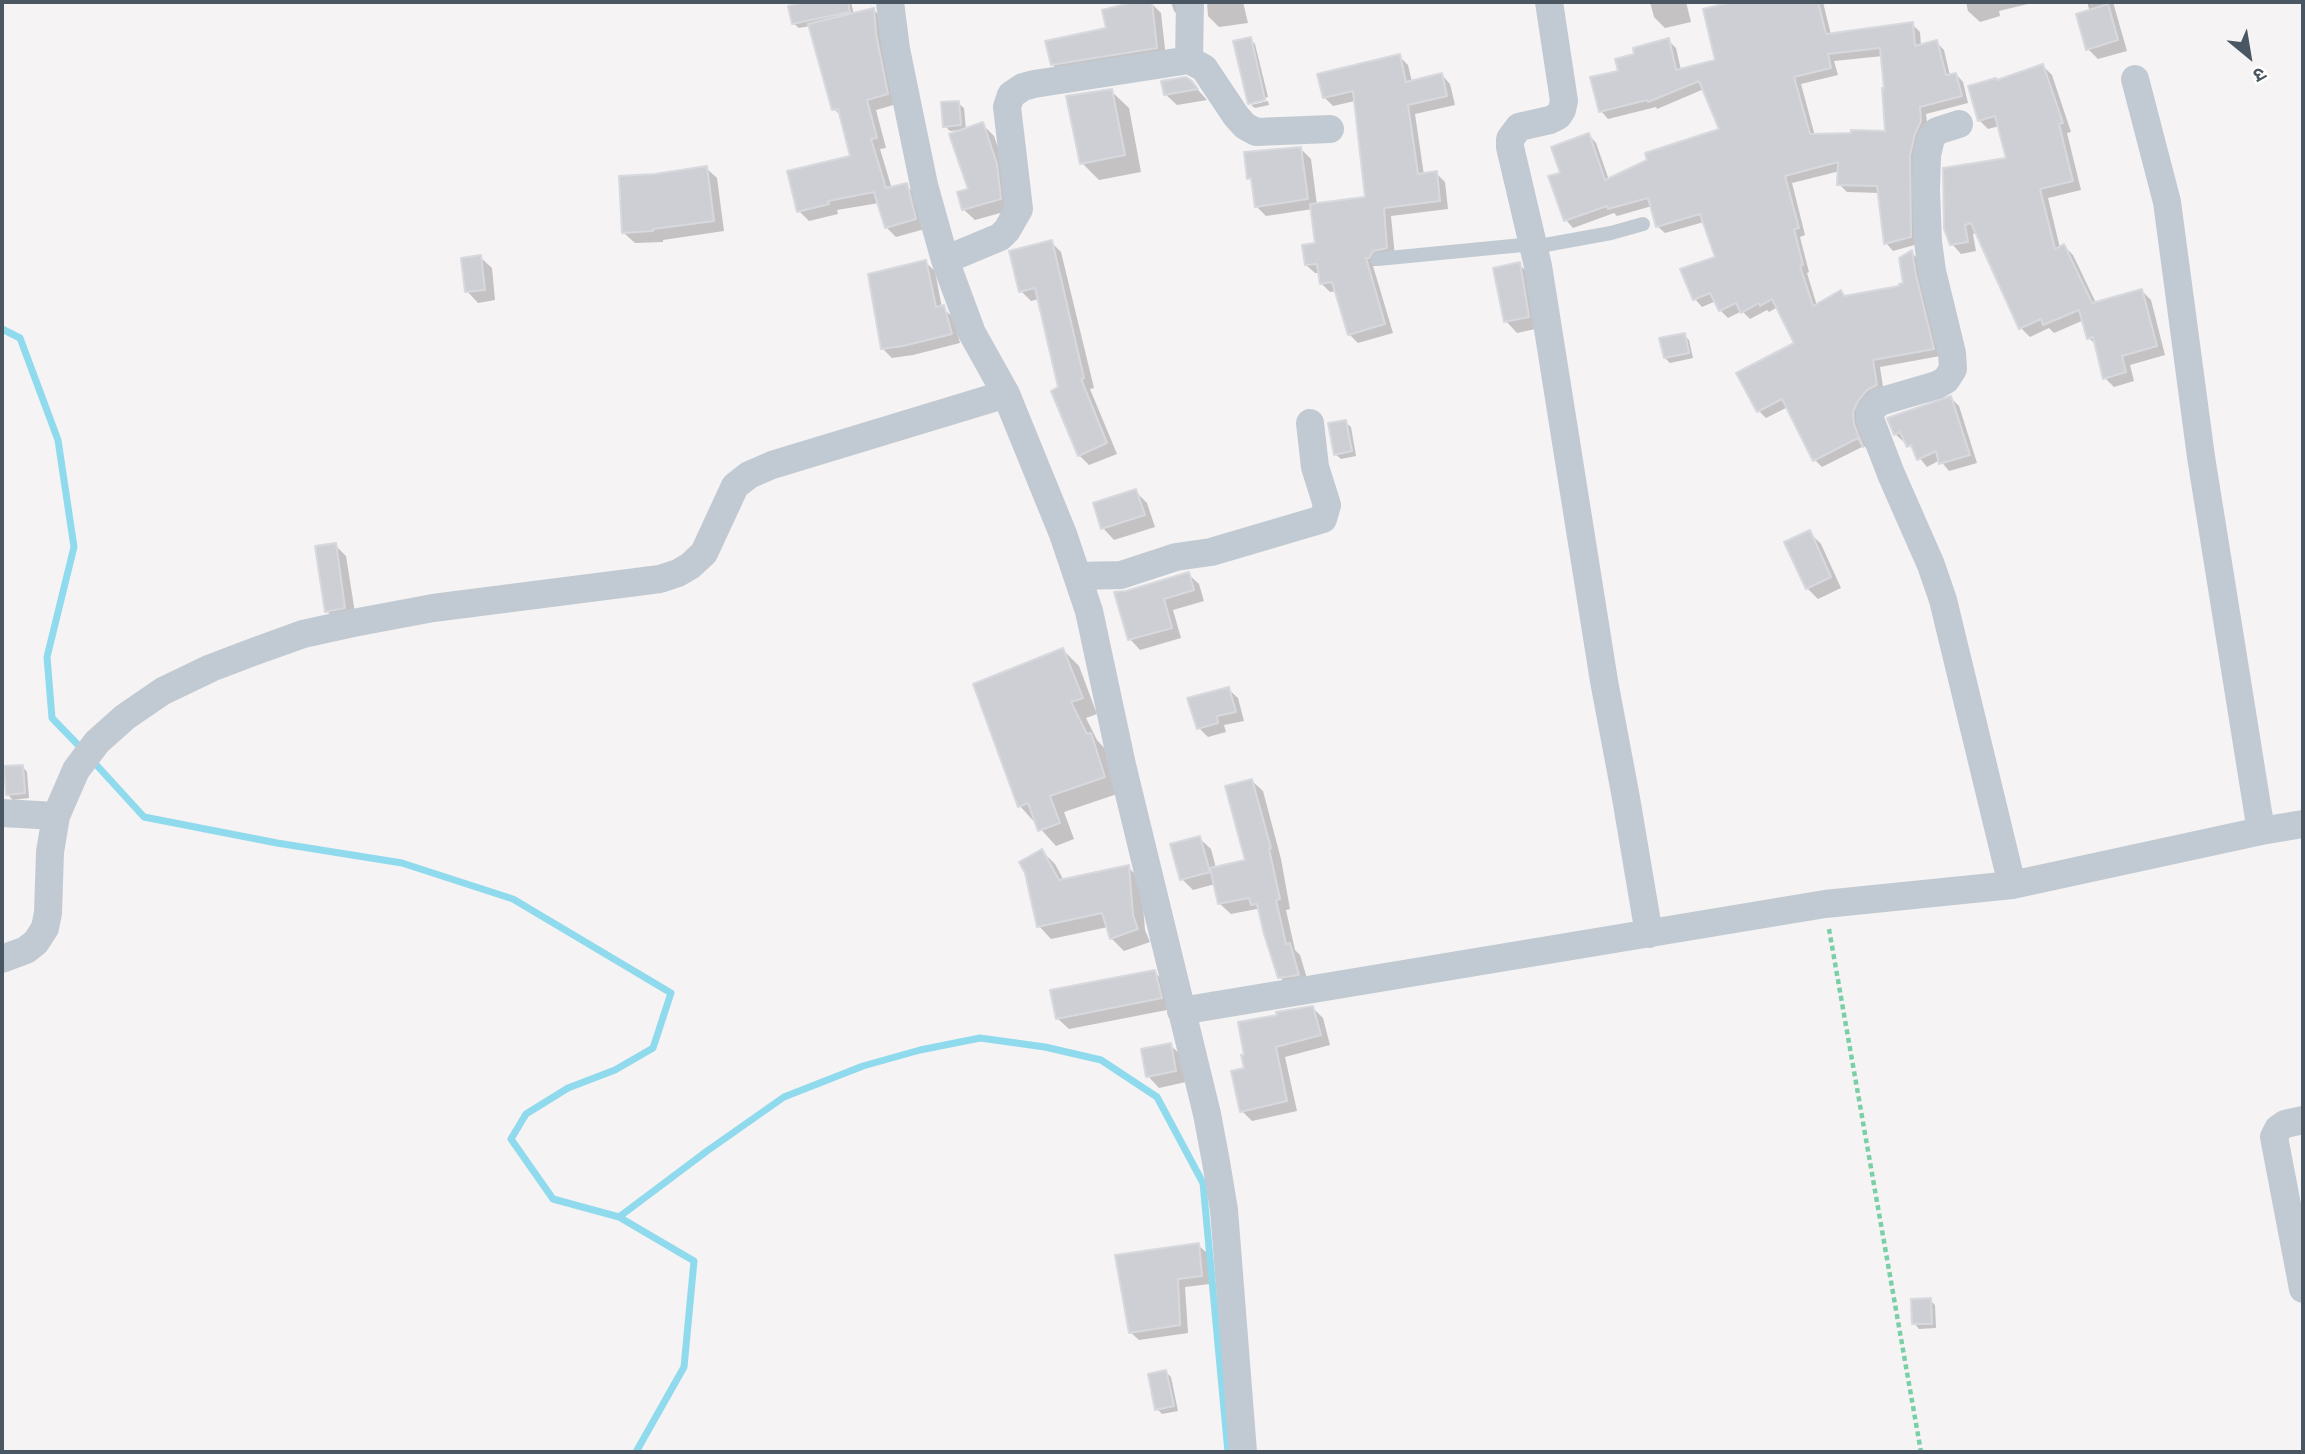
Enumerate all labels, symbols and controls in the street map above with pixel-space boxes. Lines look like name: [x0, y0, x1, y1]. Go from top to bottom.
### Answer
north arrow: [2214, 21, 2284, 91]
text: उ: [2249, 61, 2270, 87]

